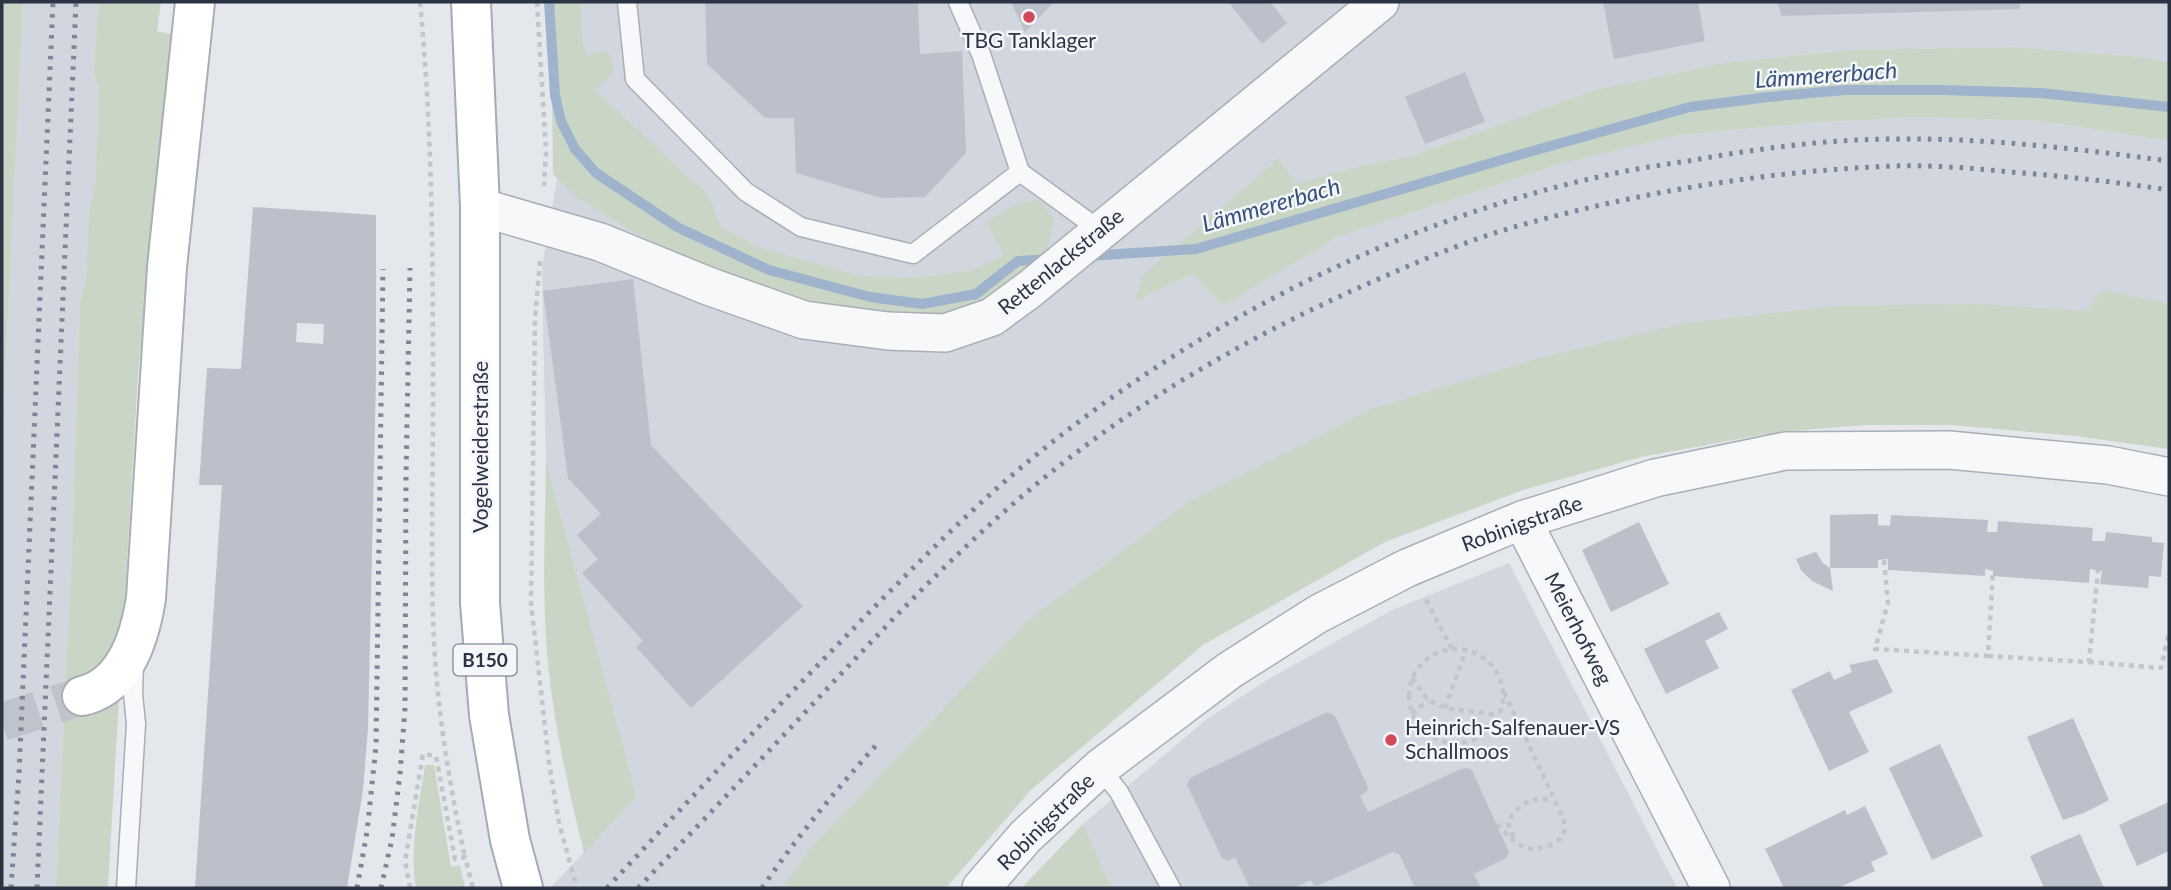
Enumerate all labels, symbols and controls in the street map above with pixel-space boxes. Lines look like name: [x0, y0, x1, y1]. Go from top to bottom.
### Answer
marker: TBG Tanklager: [1021, 9, 1037, 25]
place label: TBG Tanklager: [962, 27, 1096, 52]
water label: Lämmererbach: [1754, 55, 1898, 93]
water label: Lämmererbach: [1198, 171, 1343, 237]
street label: Rettenlackstraße: [992, 203, 1128, 319]
street label: Vogelweiderstraße: [467, 361, 492, 533]
street label: Robinigstraße: [1458, 489, 1585, 556]
street label: Meierhofweg: [1540, 568, 1618, 689]
road number: B150: [454, 645, 516, 676]
place label: Heinrich-Salfenauer-VS Schallmoos: [1405, 714, 1620, 763]
marker: Heinrich-Salfenauer-VS Schallmoos: [1383, 732, 1399, 748]
street label: Robinigstraße: [991, 767, 1099, 875]

